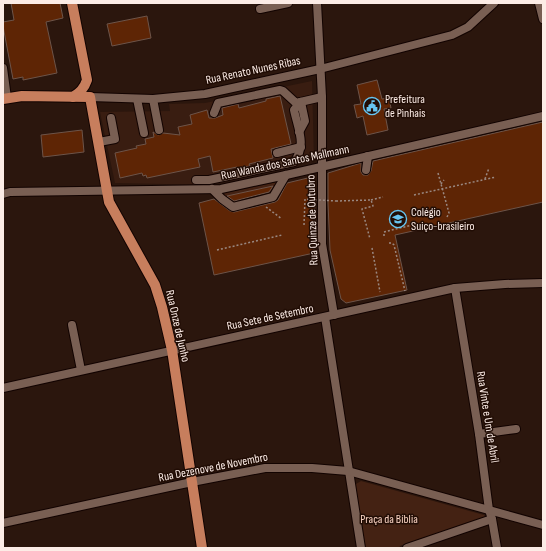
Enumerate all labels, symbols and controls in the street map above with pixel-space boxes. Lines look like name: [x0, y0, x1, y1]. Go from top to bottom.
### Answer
street label: Rua Renato Nunes Ribas: [204, 53, 302, 88]
place label: Prefeitura de Pìnhais: [385, 92, 425, 121]
public building icon: Prefeitura de Pìnhais: [362, 96, 382, 116]
street label: Rua Wanda dos Santos Mallmann: [220, 142, 351, 183]
street label: Rua Quinze de Outubro: [303, 174, 322, 266]
place label: Colégio Suiço-brasileiro: [411, 205, 474, 234]
school or university icon: Colégio Suiço-brasileiro: [388, 209, 408, 229]
street label: Rua Onze de Junho: [162, 289, 193, 364]
street label: Rua Sete de Setembro: [225, 301, 315, 334]
street label: Rua Vinte e Um de Abril: [473, 370, 502, 464]
street label: Rua Dezenove de Novembro: [157, 450, 269, 485]
park label: Praça da Bíblia: [360, 512, 418, 527]

